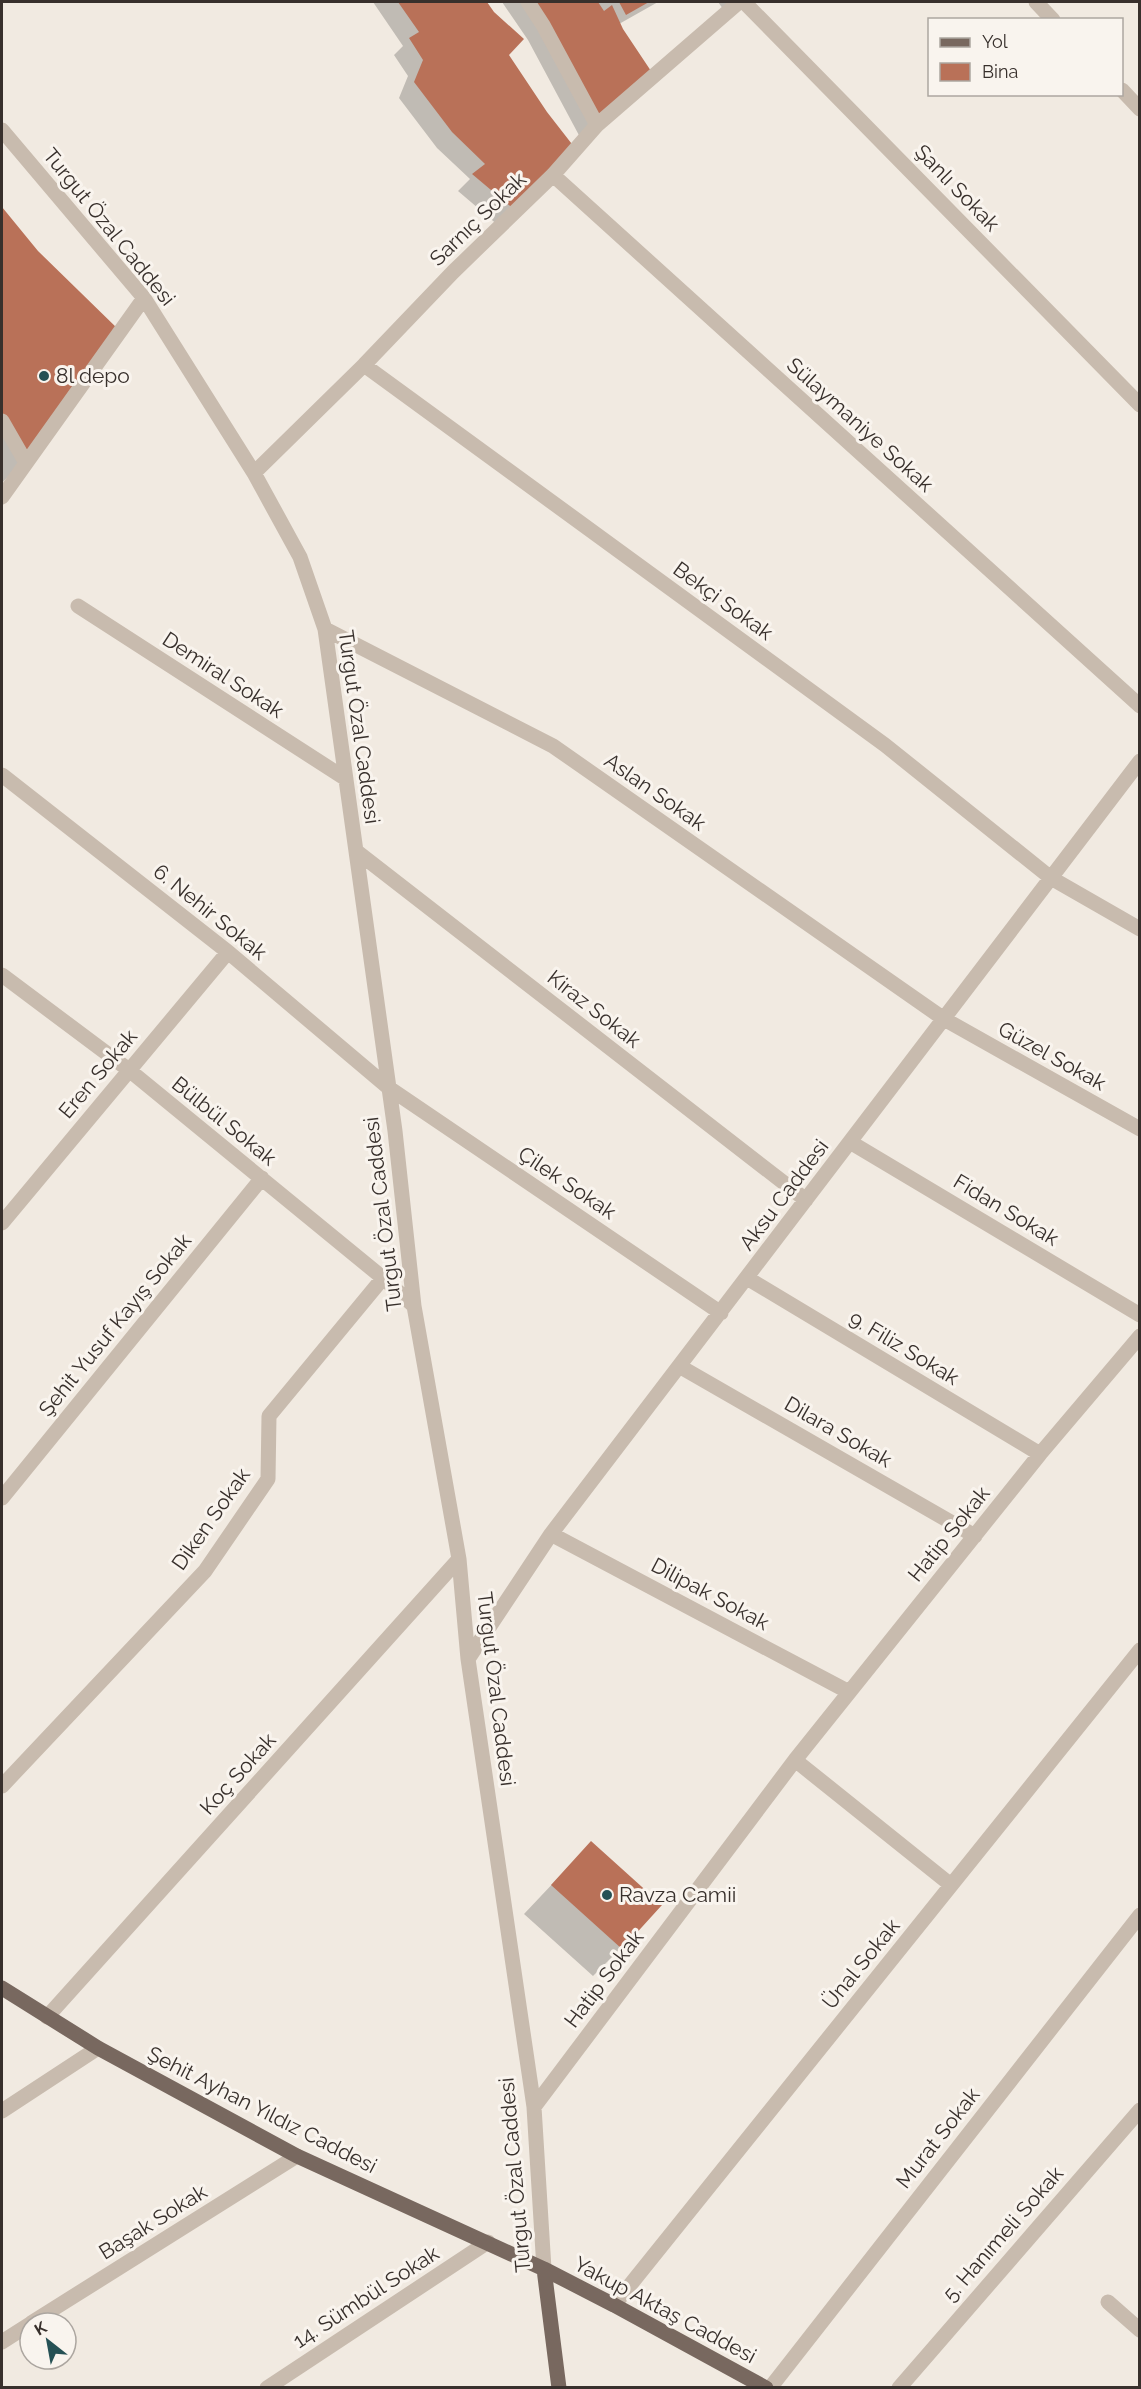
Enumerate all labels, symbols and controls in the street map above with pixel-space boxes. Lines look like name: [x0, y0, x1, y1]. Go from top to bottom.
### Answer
legend: [928, 18, 1123, 96]
text: Yol: [982, 31, 1008, 52]
text: Bina: [982, 61, 1018, 82]
street label: Şanlı Sokak: [910, 139, 1005, 236]
street label: Turgut Özal Caddesi: [38, 143, 181, 310]
street label: Sarnıç Sokak: [424, 167, 531, 271]
street label: Sülaymaniye Sokak: [782, 352, 939, 497]
place label: 8l depo: [56, 363, 130, 388]
marker: 8l depo: [37, 369, 51, 383]
street label: Bekçi Sokak: [669, 556, 778, 645]
street label: Demiral Sokak: [158, 626, 289, 723]
street label: Turgut Özal Caddesi: [334, 628, 385, 825]
street label: Aslan Sokak: [600, 748, 711, 836]
street label: 6. Nehir Sokak: [149, 858, 272, 965]
street label: Kiraz Sokak: [543, 964, 646, 1053]
street label: Güzel Sokak: [994, 1016, 1110, 1095]
street label: Eren Sokak: [53, 1024, 142, 1123]
street label: Bülbül Sokak: [167, 1071, 282, 1170]
street label: Turgut Özal Caddesi: [358, 1116, 407, 1313]
street label: Aksu Caddesi: [734, 1134, 833, 1255]
street label: Çilek Sokak: [514, 1141, 621, 1224]
street label: Fidan Sokak: [949, 1168, 1063, 1251]
street label: Şehit Yusuf Kayış Sokak: [33, 1228, 196, 1421]
street label: 9. Filiz Sokak: [845, 1305, 964, 1390]
street label: Dilara Sokak: [780, 1391, 896, 1472]
street label: Diken Sokak: [166, 1463, 255, 1575]
street label: Hatip Sokak: [903, 1481, 995, 1586]
street label: Dilipak Sokak: [647, 1552, 773, 1635]
street label: Turgut Özal Caddesi: [472, 1590, 521, 1787]
street label: Koç Sokak: [195, 1728, 281, 1820]
place label: Ravza Camii: [619, 1882, 736, 1907]
marker: Ravza Camii: [600, 1888, 614, 1902]
street label: Ünal Sokak: [817, 1914, 905, 2014]
street label: Hatip Sokak: [559, 1925, 648, 2032]
street label: Şehit Ayhan Yıldız Caddesi: [143, 2041, 381, 2178]
street label: Turgut Özal Caddesi: [494, 2077, 535, 2273]
street label: Murat Sokak: [891, 2082, 985, 2193]
street label: 5. Hanımeli Sokak: [937, 2161, 1068, 2306]
street label: Başak Sokak: [94, 2179, 211, 2265]
street label: 14. Sümbül Sokak: [288, 2240, 443, 2353]
street label: Yakup Aktaş Caddesi: [570, 2251, 761, 2368]
north arrow: [18, 2311, 78, 2371]
text: K: [31, 2318, 50, 2339]

